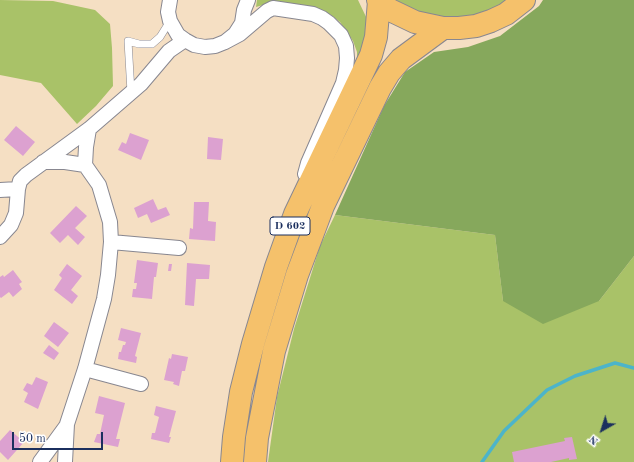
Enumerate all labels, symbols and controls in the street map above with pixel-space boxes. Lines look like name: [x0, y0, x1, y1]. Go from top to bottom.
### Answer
road number: D 602: [270, 217, 310, 235]
north arrow: [582, 410, 622, 450]
scale bar: [14, 424, 105, 450]
text: 50 m: [19, 433, 46, 445]
text: N: [587, 433, 601, 447]

